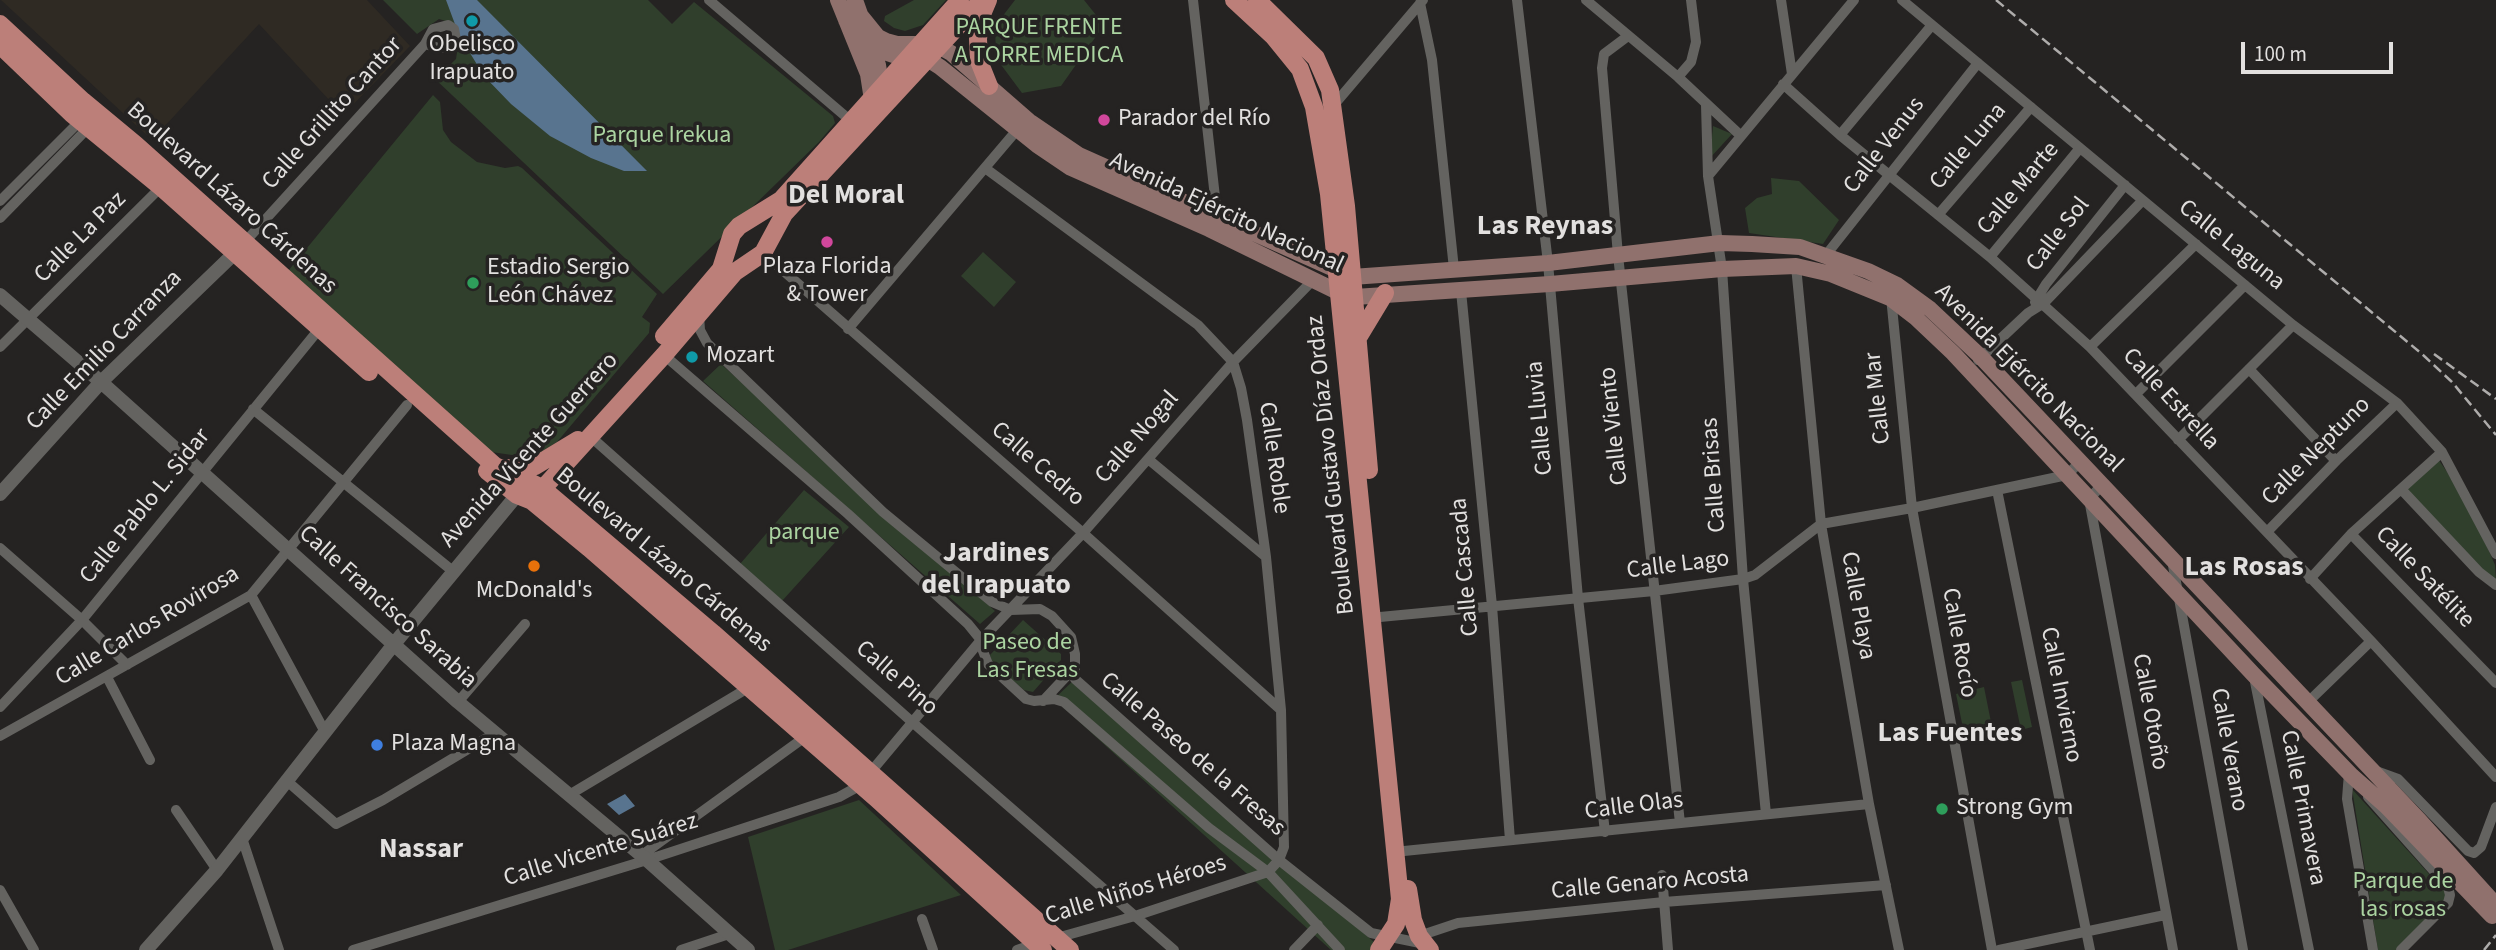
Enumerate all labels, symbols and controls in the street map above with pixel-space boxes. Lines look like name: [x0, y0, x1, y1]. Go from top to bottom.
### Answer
marker: Obelisco Irapuato: [464, 13, 480, 29]
park label: PARQUE FRENTE A TORRE MEDICA: [955, 15, 1123, 71]
scale bar: [2244, 28, 2396, 72]
street label: Calle Grillito Cantor: [257, 32, 409, 196]
place label: Obelisco Irapuato: [429, 32, 515, 88]
text: 100 m: [2254, 39, 2307, 69]
street label: Calle Venus: [1838, 92, 1932, 200]
street label: Boulevard Lázaro Cárdenas: [120, 97, 342, 301]
street label: Calle Luna: [1924, 98, 2014, 196]
place label: Parador del Río: [1118, 106, 1271, 134]
marker: Parador del Río: [1096, 112, 1112, 128]
park label: Parque Irekua: [593, 123, 731, 151]
street label: Calle Marte: [1972, 137, 2066, 241]
street label: Avenida Ejército Nacional: [1104, 147, 1348, 281]
district label: Del Moral: [788, 180, 904, 214]
street label: Calle La Paz: [29, 186, 133, 290]
street label: Calle Sol: [2021, 192, 2097, 278]
street label: Calle Laguna: [2172, 194, 2290, 298]
district label: Las Reynas: [1477, 211, 1613, 245]
marker: Plaza Florida & Tower: [819, 234, 835, 250]
place label: Plaza Florida & Tower: [763, 254, 891, 310]
place label: Estadio Sergio León Chávez: [487, 255, 630, 311]
street label: Calle Emilio Carranza: [21, 265, 189, 437]
marker: Estadio Sergio León Chávez: [465, 275, 481, 291]
street label: Avenida Ejército Nacional: [1928, 279, 2128, 479]
street label: Boulevard Gustavo Díaz Ordaz: [1302, 314, 1362, 616]
place label: Mozart: [706, 343, 775, 371]
street label: Calle Estrella: [2115, 343, 2225, 457]
street label: Avenida Vicente Guerrero: [435, 348, 625, 554]
marker: Mozart: [684, 349, 700, 365]
street label: Calle Mar: [1860, 350, 1898, 446]
street label: Calle Lluvia: [1522, 360, 1560, 476]
street label: Calle Viento: [1594, 365, 1636, 487]
street label: Calle Nogal: [1090, 386, 1186, 490]
street label: Calle Neptuno: [2256, 391, 2378, 513]
street label: Calle Roble: [1251, 400, 1295, 516]
street label: Calle Cedro: [984, 416, 1090, 514]
street label: Calle Brisas: [1697, 416, 1733, 534]
street label: Calle Pablo L. Sidar: [75, 424, 217, 590]
street label: Boulevard Lázaro Cárdenas: [549, 462, 777, 660]
street label: Calle Cascada: [1446, 497, 1486, 637]
street label: Calle Francisco Sarabia: [292, 520, 482, 696]
park label: parque: [768, 520, 840, 548]
street label: Calle Satélite: [2368, 521, 2480, 635]
district label: Jardines del Irapuato: [921, 538, 1071, 604]
street label: Calle Lago: [1625, 545, 1731, 587]
street label: Calle Playa: [1833, 550, 1881, 662]
district label: Las Rosas: [2184, 552, 2304, 586]
marker: McDonald's: [526, 558, 542, 574]
street label: Calle Carlos Rovirosa: [51, 561, 245, 693]
place label: McDonald's: [476, 578, 592, 606]
street label: Calle Rocío: [1934, 586, 1982, 700]
street label: Calle Invierno: [2033, 625, 2087, 765]
park label: Paseo de Las Fresas: [976, 630, 1078, 686]
street label: Calle Pino: [849, 635, 943, 723]
street label: Calle Otoño: [2125, 652, 2173, 772]
street label: Calle Paseo de la Fresas: [1094, 667, 1290, 843]
street label: Calle Verano: [2203, 686, 2253, 814]
district label: Las Fuentes: [1878, 718, 2022, 752]
street label: Calle Primavera: [2273, 728, 2331, 888]
place label: Plaza Magna: [391, 731, 516, 759]
marker: Plaza Magna: [369, 737, 385, 753]
street label: Calle Olas: [1583, 787, 1685, 827]
place label: Strong Gym: [1956, 795, 2073, 823]
marker: Strong Gym: [1934, 801, 1950, 817]
street label: Calle Vicente Suárez: [501, 808, 701, 894]
district label: Nassar: [379, 834, 463, 868]
street label: Calle Niños Héroes: [1042, 850, 1230, 932]
street label: Calle Genaro Acosta: [1550, 861, 1750, 907]
park label: Parque de las rosas: [2352, 869, 2454, 925]

